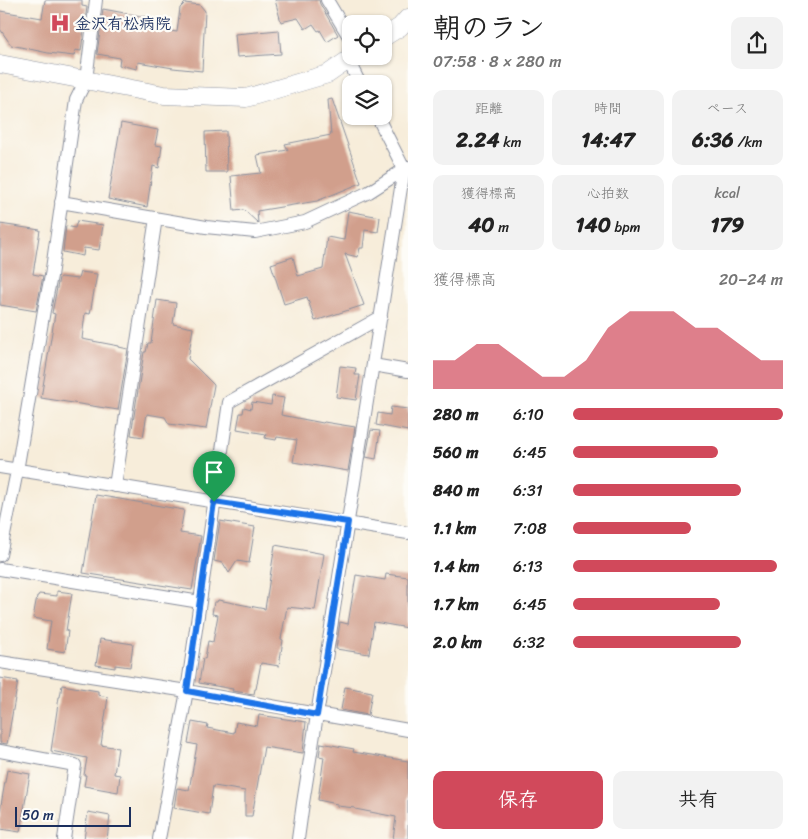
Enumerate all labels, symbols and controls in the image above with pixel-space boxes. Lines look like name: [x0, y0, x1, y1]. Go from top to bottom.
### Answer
text: 朝のラン: [433, 3, 545, 52]
place label: 金沢有松病院: [75, 9, 171, 38]
hospital icon: 金沢有松病院: [49, 12, 71, 34]
map controls: [342, 15, 392, 125]
button: locate: [342, 15, 392, 65]
button: share: [731, 17, 783, 69]
text: 07:58 · 8 × 280 m: [433, 47, 561, 76]
button: layers: [342, 75, 392, 125]
text: 距離: [475, 96, 503, 121]
text: 時間: [594, 96, 622, 121]
text: ペース: [707, 96, 748, 121]
text: 2.24: [456, 121, 500, 159]
text: 14:47: [581, 121, 635, 159]
text: 6:36: [692, 121, 734, 159]
text: km: [500, 130, 521, 155]
text: /km: [734, 130, 763, 155]
text: 獲得標高: [461, 181, 517, 206]
text: 心拍数: [587, 181, 629, 206]
text: kcal: [715, 181, 740, 206]
text: 40: [468, 206, 495, 244]
text: 140: [576, 206, 611, 244]
text: 179: [710, 206, 744, 244]
text: m: [495, 215, 509, 240]
text: bpm: [611, 215, 640, 240]
text: 獲得標高: [433, 265, 497, 294]
text: 20–24 m: [719, 265, 783, 294]
text: 280 m: [433, 400, 478, 429]
text: 6:10: [513, 400, 544, 429]
text: 560 m: [433, 438, 478, 467]
text: 6:45: [513, 438, 547, 467]
pin: [193, 451, 235, 502]
icon: arrive: [200, 458, 228, 486]
text: 840 m: [433, 476, 479, 505]
text: 6:31: [513, 476, 543, 505]
text: 1.1 km: [433, 514, 477, 543]
text: 7:08: [513, 514, 547, 543]
text: 1.4 km: [433, 552, 480, 581]
text: 6:13: [513, 552, 543, 581]
text: 1.7 km: [433, 590, 479, 619]
text: 6:45: [513, 590, 547, 619]
text: 2.0 km: [433, 628, 482, 657]
text: 6:32: [513, 628, 545, 657]
button: 保存: [433, 771, 603, 829]
button: 共有: [613, 771, 783, 829]
text: 50 m: [22, 803, 54, 828]
scale bar: [15, 804, 131, 827]

